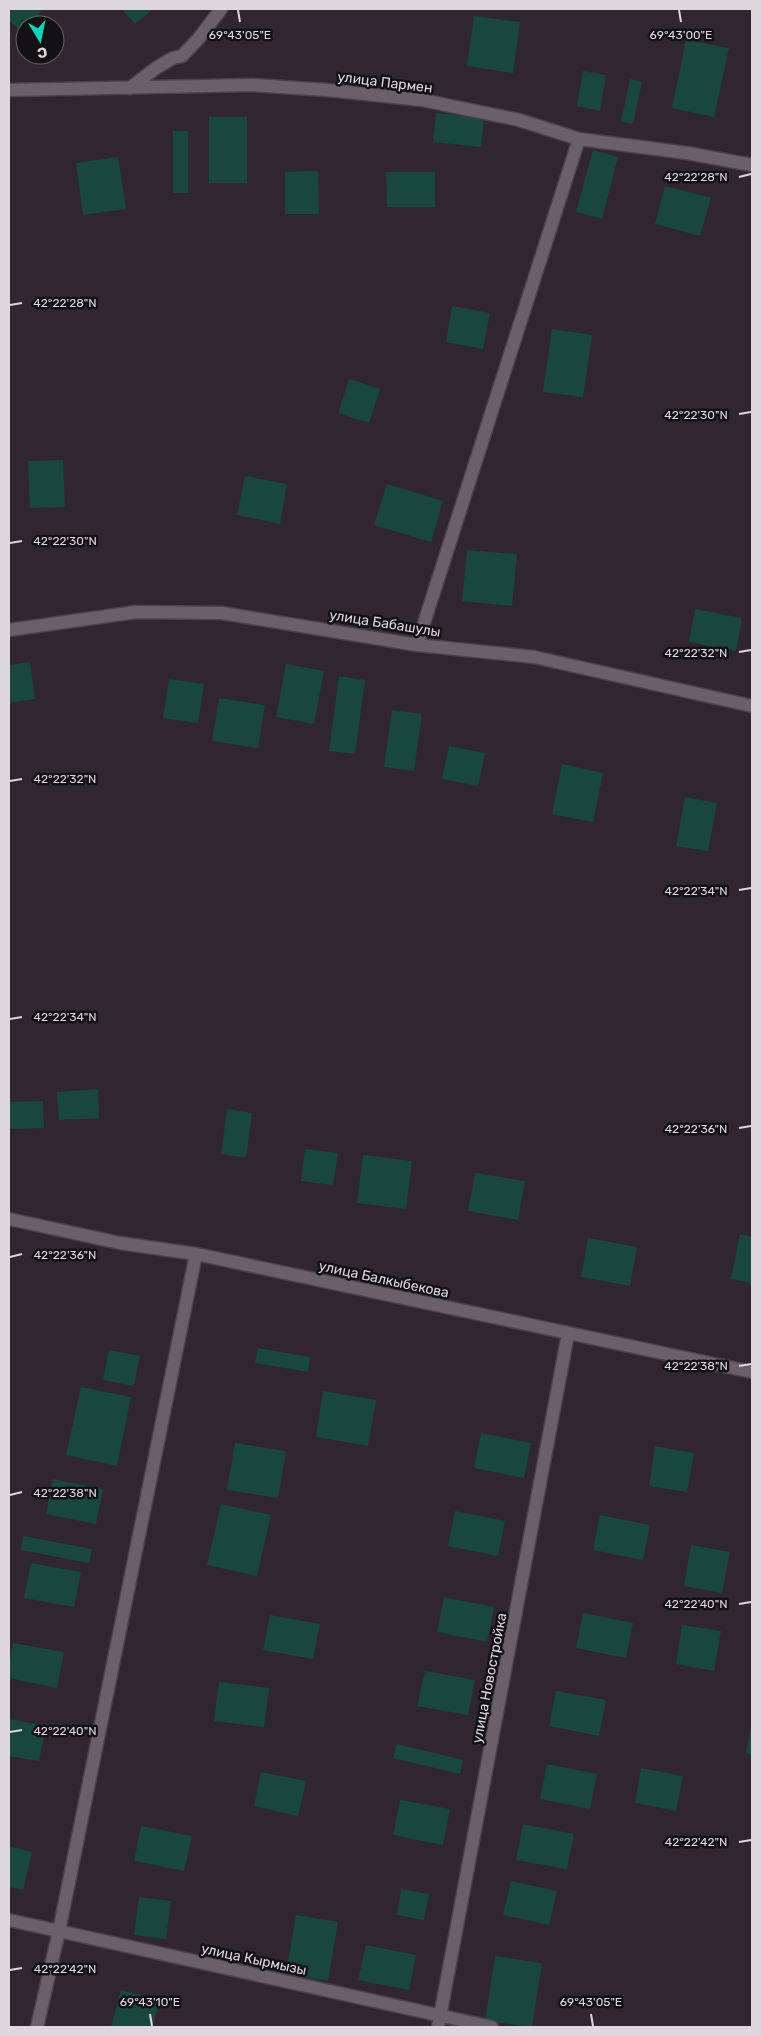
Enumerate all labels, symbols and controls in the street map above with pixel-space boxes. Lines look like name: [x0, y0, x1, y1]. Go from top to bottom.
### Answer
north arrow: [15, 15, 65, 65]
text: 69°43'05"E: [209, 28, 271, 42]
text: 69°43'00"E: [650, 28, 712, 42]
text: С: [36, 43, 48, 62]
street label: улица Пармен: [336, 68, 433, 97]
text: 42°22'28"N: [664, 170, 728, 184]
text: 42°22'28"N: [33, 296, 97, 310]
text: 42°22'30"N: [664, 408, 728, 422]
text: 42°22'30"N: [33, 534, 97, 548]
street label: улица Бабашулы: [328, 606, 442, 641]
text: 42°22'32"N: [665, 646, 727, 660]
text: 42°22'32"N: [34, 772, 96, 786]
text: 42°22'34"N: [664, 884, 728, 898]
text: 42°22'34"N: [33, 1010, 97, 1024]
text: 42°22'36"N: [665, 1122, 727, 1136]
text: 42°22'36"N: [34, 1248, 96, 1262]
street label: улица Балкыбекова: [317, 1257, 451, 1302]
text: 42°22'38"N: [664, 1359, 728, 1373]
text: 42°22'38"N: [33, 1486, 97, 1500]
text: 42°22'40"N: [664, 1597, 728, 1611]
street label: улица Новостройка: [468, 1611, 510, 1745]
text: 42°22'40"N: [33, 1724, 97, 1738]
text: 42°22'42"N: [665, 1835, 727, 1849]
street label: улица Кырмызы: [200, 1940, 308, 1979]
text: 42°22'42"N: [34, 1962, 96, 1976]
text: 69°43'10"E: [120, 1995, 180, 2009]
text: 69°43'05"E: [560, 1995, 622, 2009]

